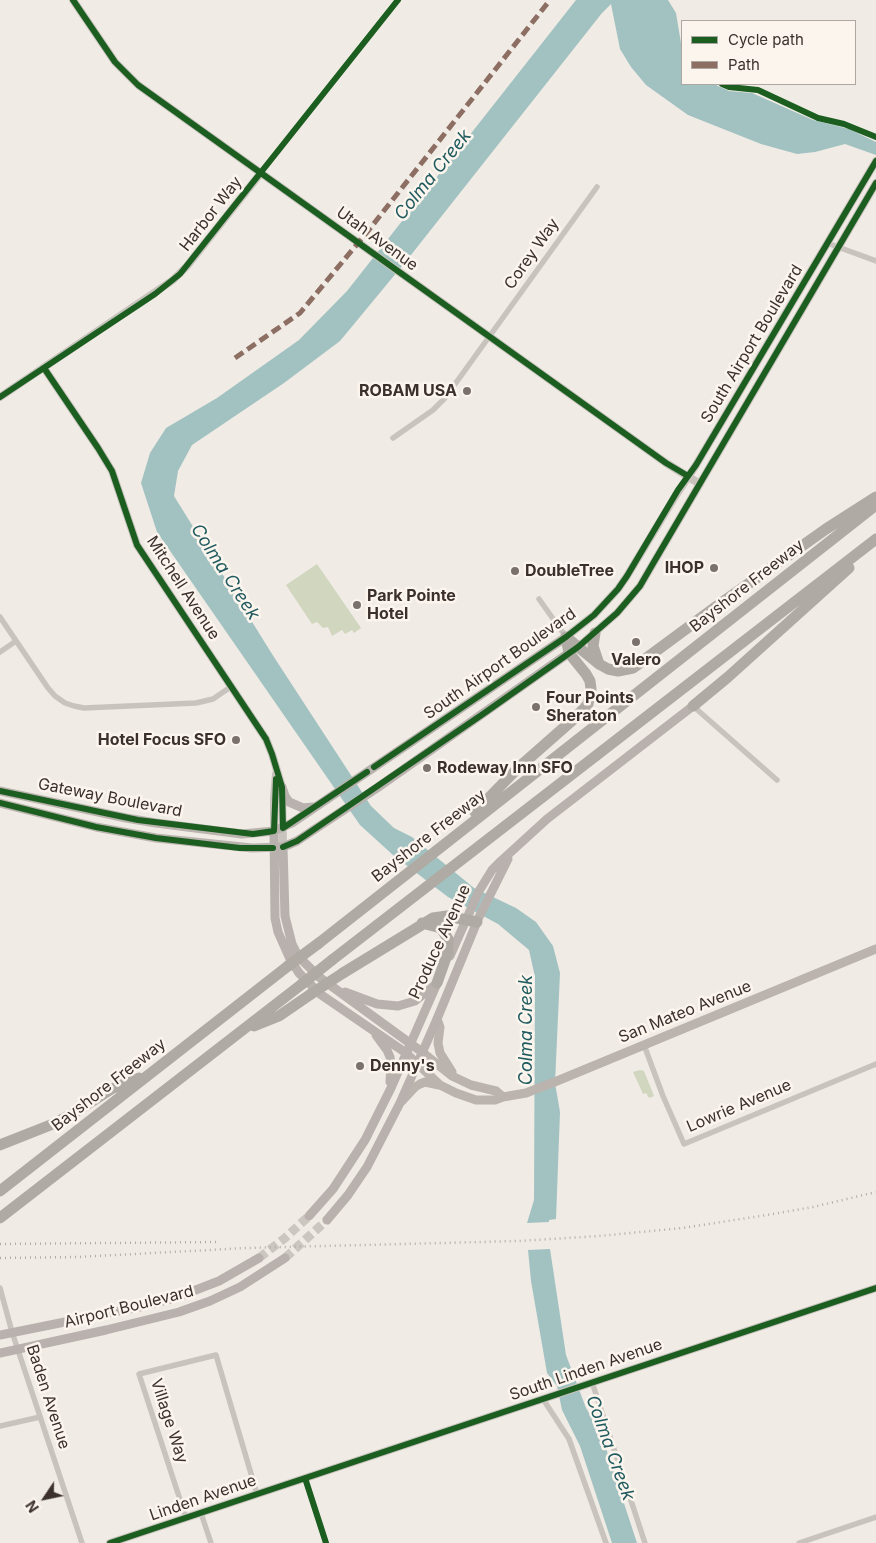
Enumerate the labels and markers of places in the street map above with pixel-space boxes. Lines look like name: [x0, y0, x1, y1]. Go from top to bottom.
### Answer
place label: ROBAM USA: [359, 381, 457, 401]
marker: ROBAM USA: [461, 385, 473, 397]
place label: IHOP: [665, 558, 704, 578]
place label: DoubleTree: [525, 561, 614, 581]
marker: IHOP: [708, 562, 720, 574]
marker: DoubleTree: [509, 565, 521, 577]
place label: Park Pointe Hotel: [367, 586, 456, 624]
marker: Park Pointe Hotel: [351, 599, 363, 611]
marker: Valero: [630, 636, 642, 648]
place label: Valero: [611, 650, 661, 670]
place label: Four Points Sheraton: [546, 688, 634, 726]
marker: Four Points Sheraton: [530, 701, 542, 713]
place label: Hotel Focus SFO: [98, 730, 226, 750]
marker: Hotel Focus SFO: [230, 734, 242, 746]
place label: Rodeway Inn SFO: [437, 758, 573, 778]
marker: Rodeway Inn SFO: [421, 762, 433, 774]
place label: Denny's: [370, 1056, 435, 1076]
marker: Denny's: [354, 1060, 366, 1072]

